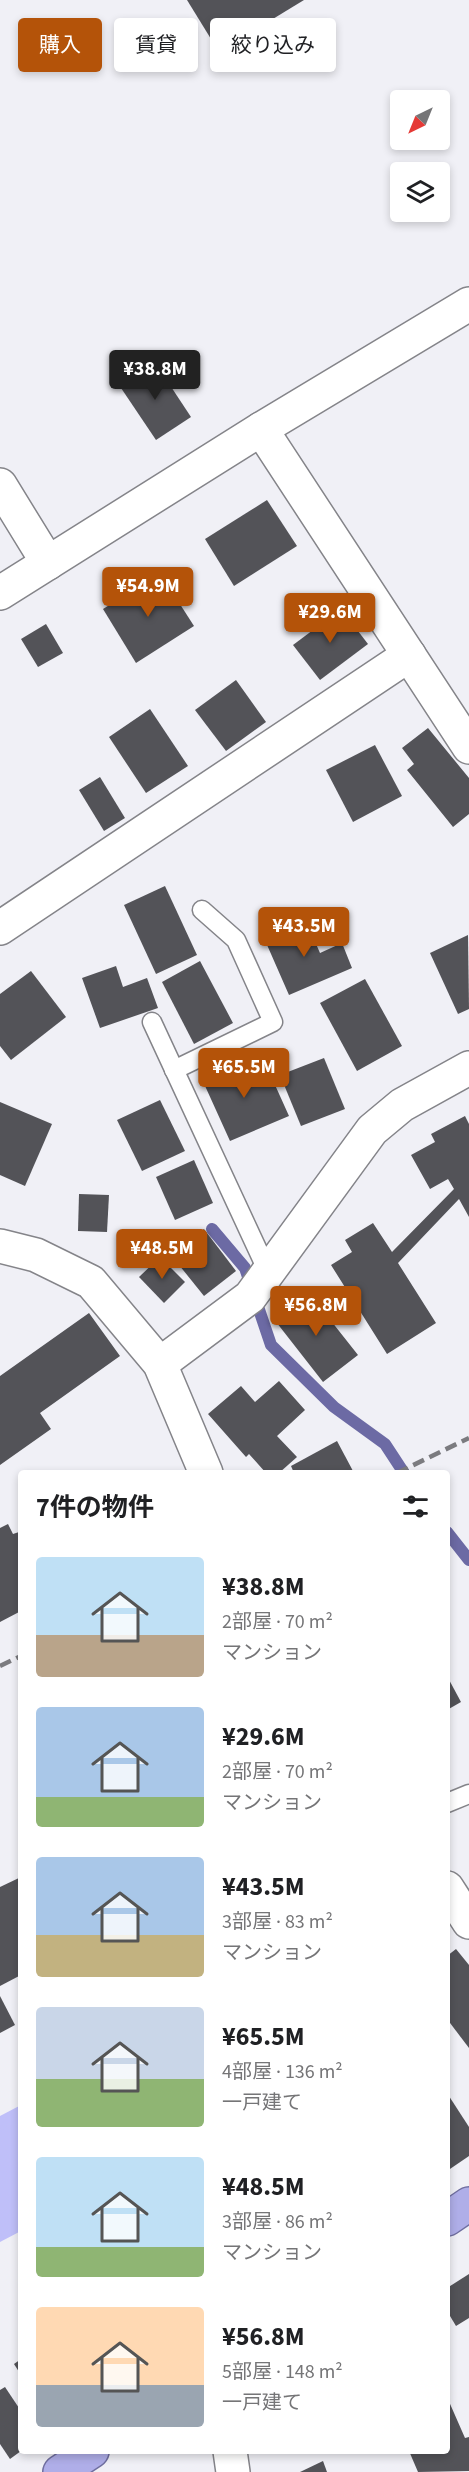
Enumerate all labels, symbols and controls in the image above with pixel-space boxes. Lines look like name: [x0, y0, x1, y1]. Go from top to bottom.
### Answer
chip: 購入: [18, 18, 102, 72]
chip: 賃貸: [114, 18, 198, 72]
chip: 絞り込み: [210, 18, 336, 72]
north arrow: [390, 90, 450, 150]
map controls: [390, 90, 450, 222]
button: layers: [390, 162, 450, 222]
pin: ¥38.8M: [106, 350, 204, 401]
text: ¥38.8M: [123, 355, 187, 383]
pin: ¥54.9M: [99, 567, 197, 618]
text: ¥54.9M: [116, 572, 180, 600]
pin: ¥29.6M: [281, 593, 379, 644]
text: ¥29.6M: [298, 598, 362, 626]
pin: ¥43.5M: [255, 907, 353, 958]
text: ¥43.5M: [272, 912, 336, 940]
pin: ¥65.5M: [195, 1048, 293, 1099]
text: ¥65.5M: [212, 1053, 276, 1081]
pin: ¥48.5M: [113, 1229, 211, 1280]
text: ¥48.5M: [130, 1234, 194, 1262]
pin: ¥56.8M: [267, 1286, 365, 1337]
text: ¥56.8M: [284, 1291, 348, 1319]
text: 7件の物件: [36, 1489, 154, 1526]
icon: filters: [399, 1490, 432, 1523]
text: ¥38.8M: [222, 1568, 305, 1605]
icon: home: [84, 1581, 156, 1653]
text: 2部屋 · 70 m²: [222, 1608, 333, 1636]
text: マンション: [222, 1639, 322, 1667]
text: ¥29.6M: [222, 1718, 305, 1755]
icon: home: [84, 1731, 156, 1803]
text: 2部屋 · 70 m²: [222, 1758, 333, 1786]
text: マンション: [222, 1789, 322, 1817]
text: ¥43.5M: [222, 1868, 305, 1905]
icon: home: [84, 1881, 156, 1953]
text: 3部屋 · 83 m²: [222, 1908, 333, 1936]
text: マンション: [222, 1939, 322, 1967]
text: ¥65.5M: [222, 2018, 305, 2055]
icon: home: [84, 2031, 156, 2103]
text: 4部屋 · 136 m²: [222, 2058, 343, 2086]
text: 一戸建て: [222, 2089, 302, 2117]
text: ¥48.5M: [222, 2168, 305, 2205]
icon: home: [84, 2181, 156, 2253]
text: 3部屋 · 86 m²: [222, 2208, 333, 2236]
text: マンション: [222, 2239, 322, 2267]
text: ¥56.8M: [222, 2318, 305, 2355]
icon: home: [84, 2331, 156, 2403]
text: 5部屋 · 148 m²: [222, 2358, 343, 2386]
text: 一戸建て: [222, 2389, 302, 2417]

